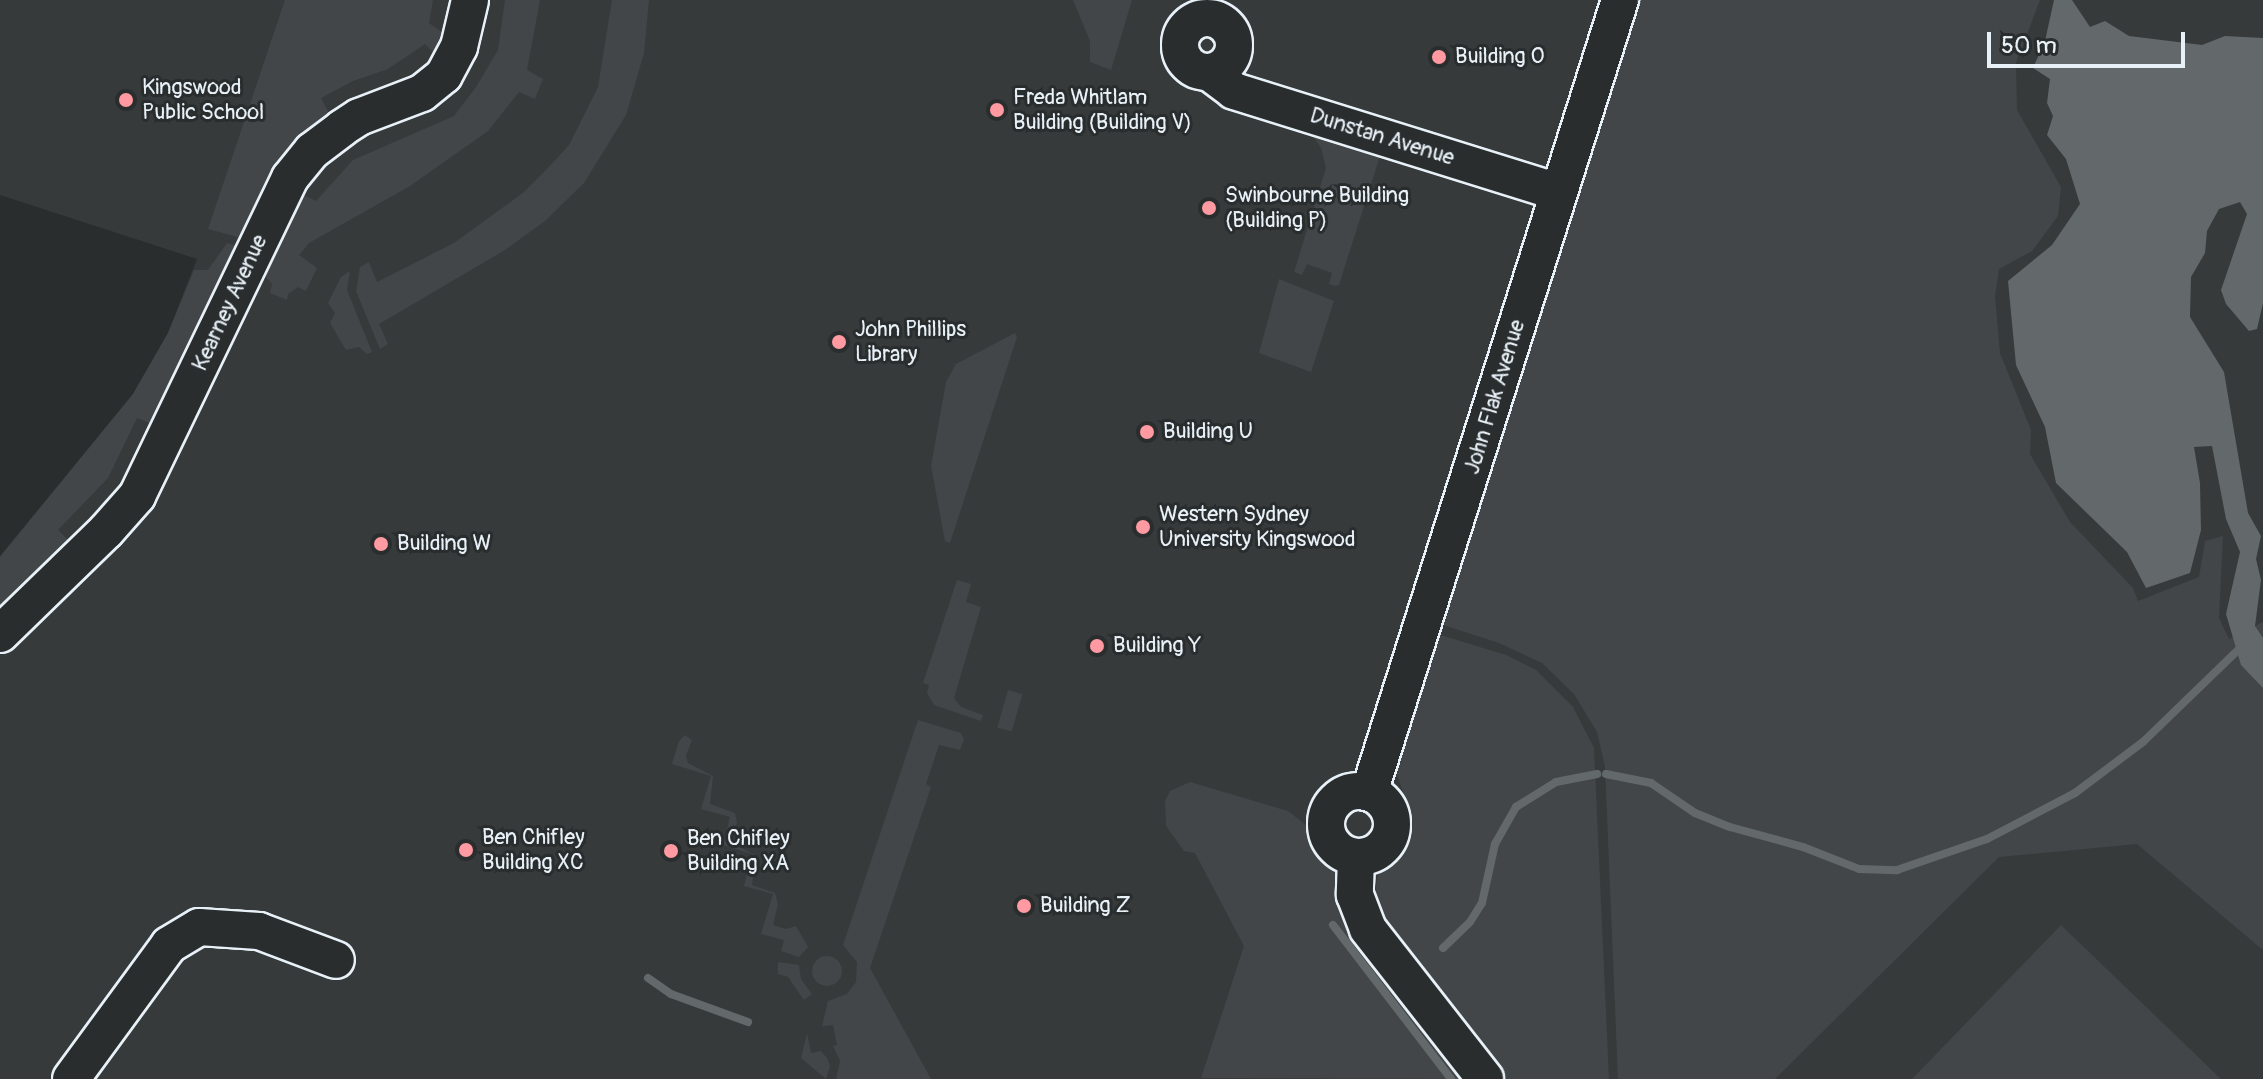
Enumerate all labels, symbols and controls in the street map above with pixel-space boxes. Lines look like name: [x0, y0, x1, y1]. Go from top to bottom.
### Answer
scale bar: [1991, 16, 2189, 66]
text: 50 m: [2001, 31, 2057, 60]
place label: Building O: [1455, 44, 1544, 70]
marker: Building O: [1430, 48, 1448, 66]
place label: Kingswood Public School: [142, 74, 264, 126]
place label: Freda Whitlam Building (Building V): [1013, 84, 1192, 136]
marker: Kingswood Public School: [117, 91, 135, 109]
marker: Freda Whitlam Building (Building V): [988, 101, 1006, 119]
street label: Dunstan Avenue: [1307, 103, 1457, 171]
place label: Swinbourne Building (Building P): [1225, 182, 1409, 234]
marker: Swinbourne Building (Building P): [1200, 199, 1218, 217]
street label: Kearney Avenue: [187, 231, 273, 375]
place label: John Phillips Library: [855, 316, 966, 368]
street label: John Flak Avenue: [1459, 317, 1531, 477]
marker: John Phillips Library: [830, 333, 848, 351]
place label: Building U: [1163, 419, 1253, 445]
marker: Building U: [1138, 423, 1156, 441]
place label: Western Sydney University Kingswood: [1159, 501, 1356, 552]
marker: Western Sydney University Kingswood: [1134, 518, 1152, 536]
place label: Building W: [397, 531, 491, 557]
marker: Building W: [372, 535, 390, 553]
place label: Building Y: [1113, 633, 1201, 659]
marker: Building Y: [1088, 637, 1106, 655]
place label: Ben Chifley Building XC: [482, 824, 585, 876]
place label: Ben Chifley Building XA: [687, 825, 790, 876]
marker: Ben Chifley Building XC: [457, 841, 475, 859]
marker: Ben Chifley Building XA: [662, 842, 680, 860]
place label: Building Z: [1040, 893, 1130, 919]
marker: Building Z: [1015, 897, 1033, 915]

